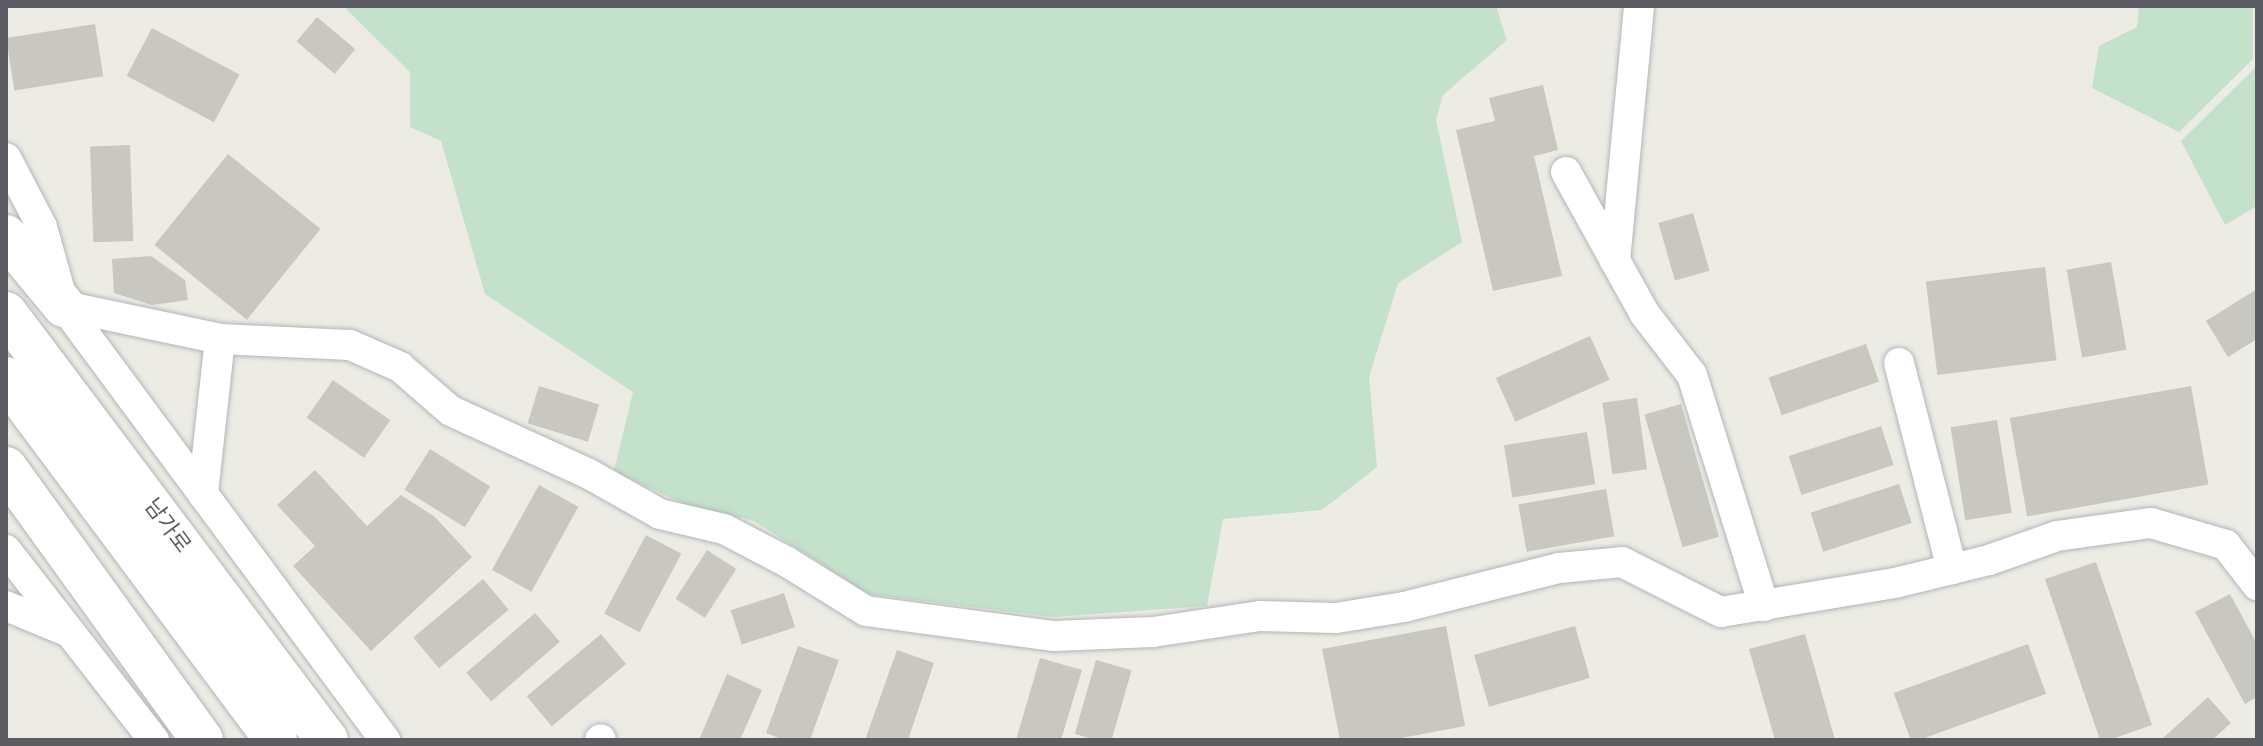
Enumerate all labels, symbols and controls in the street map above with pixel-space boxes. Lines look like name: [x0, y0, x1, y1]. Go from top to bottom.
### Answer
street label: 남가로: [138, 494, 196, 558]

